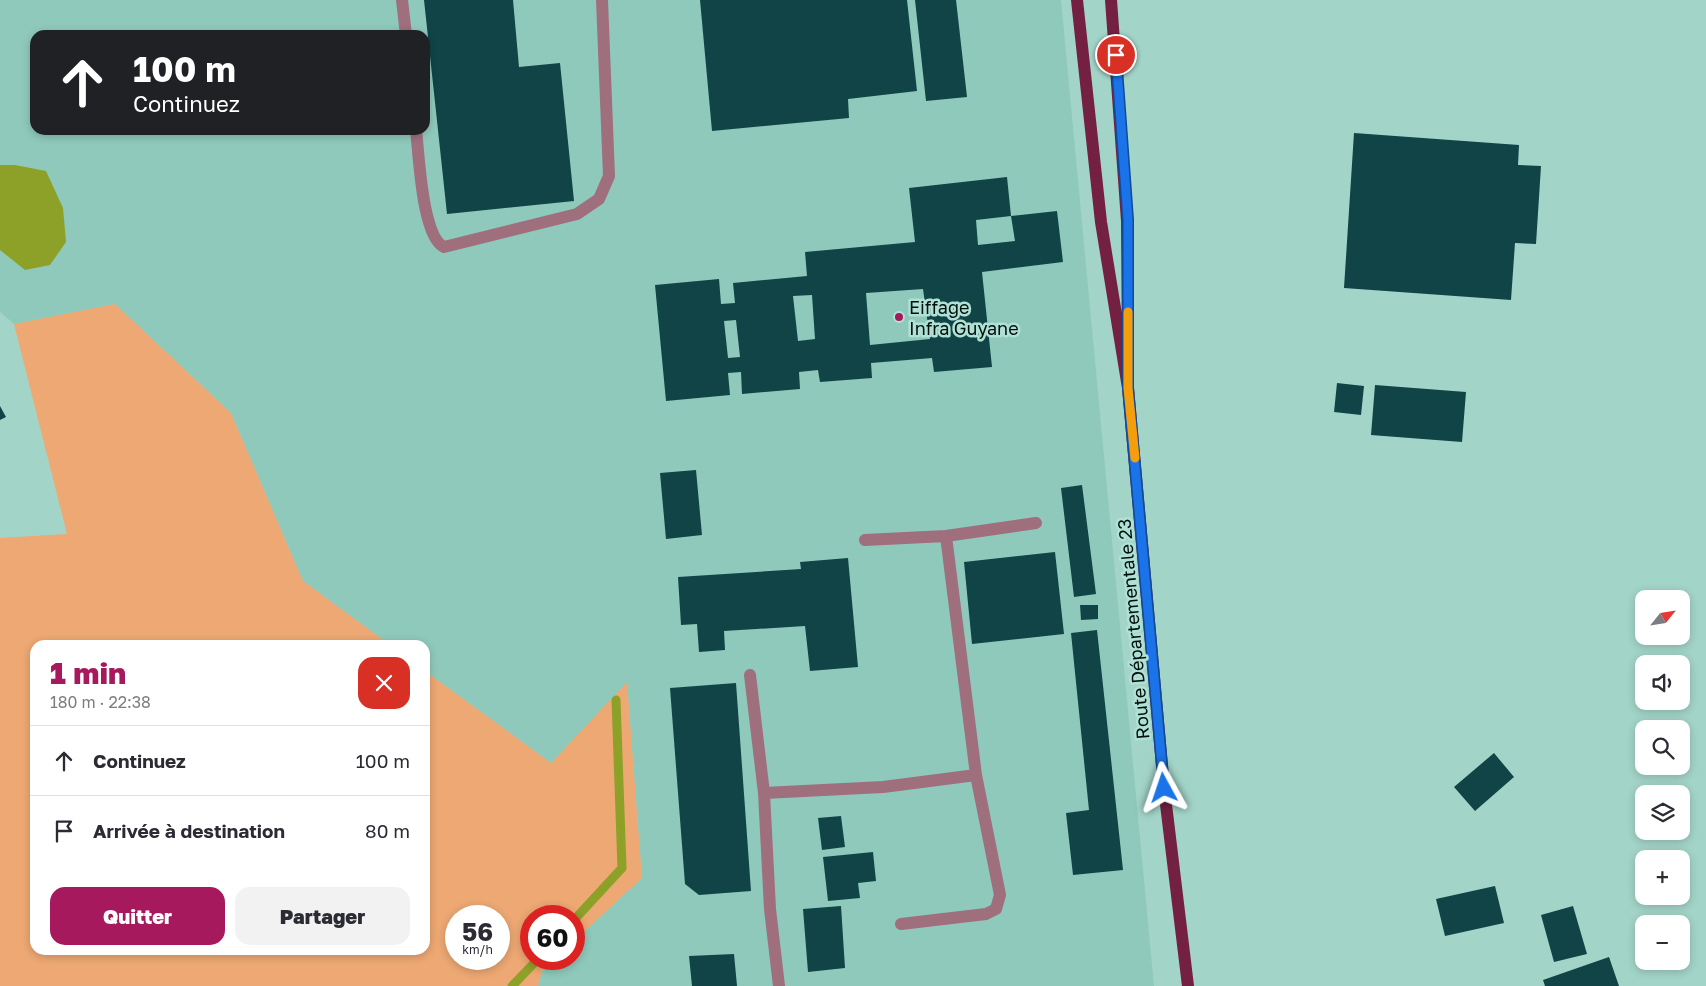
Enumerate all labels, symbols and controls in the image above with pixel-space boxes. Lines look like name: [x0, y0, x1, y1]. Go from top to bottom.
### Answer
pin: [1095, 34, 1137, 76]
icon: arrive: [1102, 41, 1130, 69]
text: 100 m: [133, 48, 236, 90]
icon: ahead: [50, 50, 115, 115]
text: Continuez: [133, 90, 240, 117]
place label: Eiffage Infra Guyane: [909, 296, 1019, 339]
marker: Eiffage Infra Guyane: [893, 311, 905, 323]
street label: Route Départementale 23: [1112, 518, 1154, 740]
north arrow: [1635, 590, 1690, 645]
map controls: [1635, 590, 1690, 970]
text: 1 min: [50, 655, 126, 691]
button: sound: [1635, 655, 1690, 710]
button: close: [358, 657, 410, 709]
text: 180 m · 22:38: [50, 692, 151, 712]
button: search: [1635, 720, 1690, 775]
icon: ahead: [50, 747, 78, 775]
text: Continuez: [93, 749, 186, 772]
text: 100 m: [356, 749, 410, 772]
position arrow: [1137, 761, 1189, 813]
button: layers: [1635, 785, 1690, 840]
icon: arrive: [50, 817, 78, 845]
text: Arrivée à destination: [93, 819, 285, 842]
text: 80 m: [365, 819, 410, 842]
button: +: [1635, 850, 1690, 905]
button: Quitter: [50, 887, 225, 945]
button: Partager: [235, 887, 410, 945]
speed limit sign: 60: [520, 905, 585, 970]
button: −: [1635, 915, 1690, 970]
text: 56: [462, 916, 493, 947]
text: km/h: [462, 942, 493, 957]

